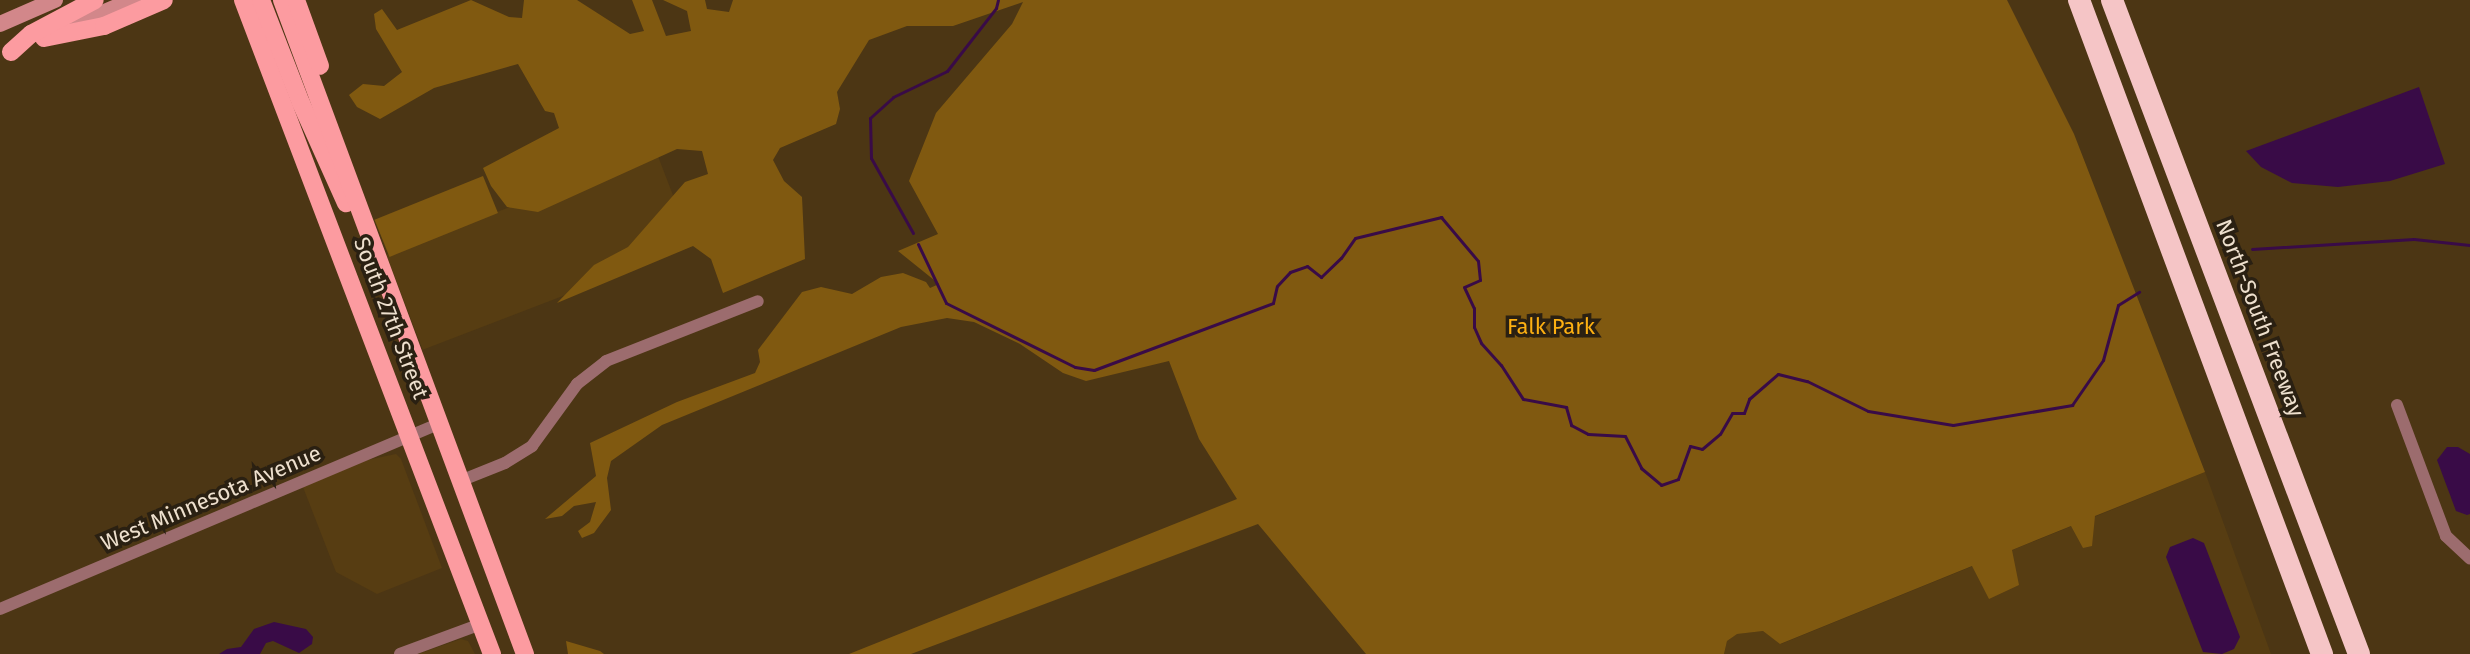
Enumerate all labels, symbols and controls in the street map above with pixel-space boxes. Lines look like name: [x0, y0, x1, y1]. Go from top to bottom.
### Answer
street label: North-South Freeway: [2210, 216, 2310, 420]
street label: South 27th Street: [348, 233, 434, 403]
park label: Falk Park: [1507, 314, 1595, 340]
street label: West Minnesota Avenue: [97, 440, 325, 556]

